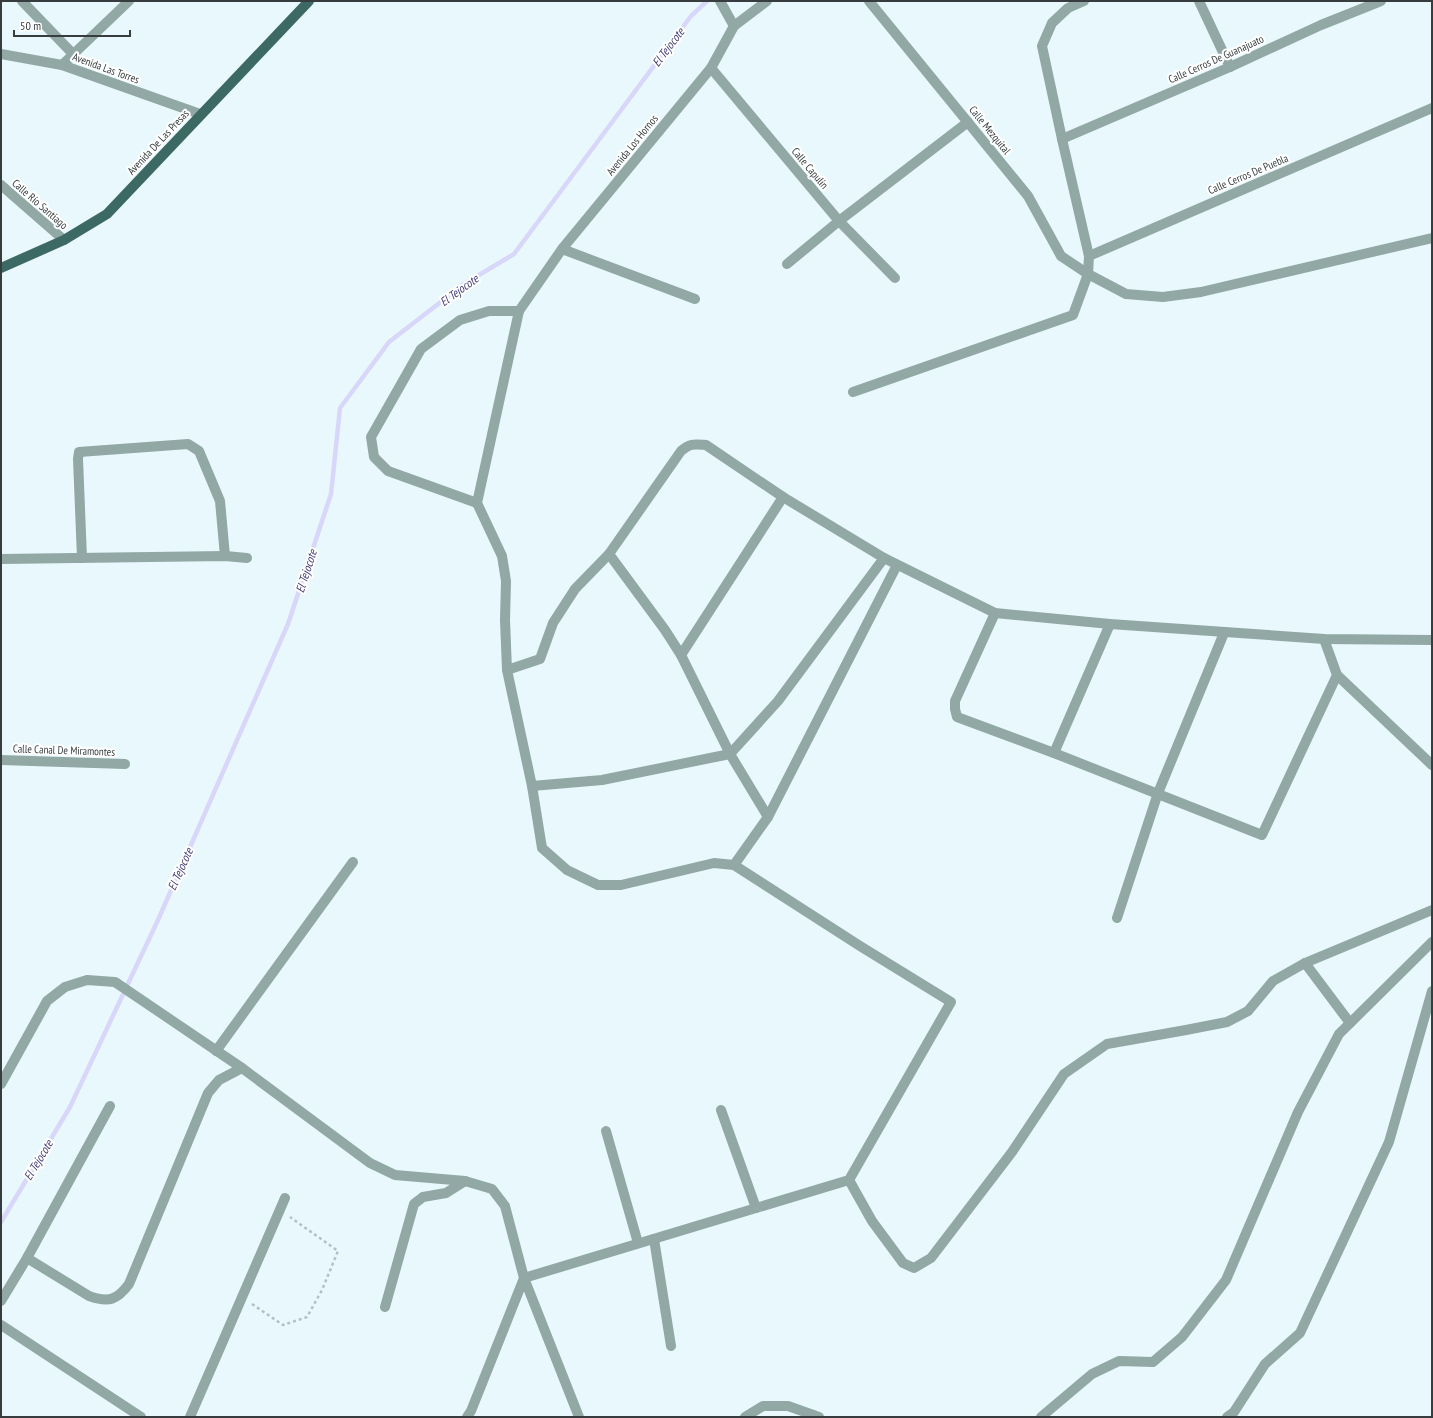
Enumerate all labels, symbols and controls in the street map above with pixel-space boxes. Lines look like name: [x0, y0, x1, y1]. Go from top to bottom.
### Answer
scale bar: [14, 12, 130, 38]
text: 50 m: [20, 18, 41, 33]
water label: El Tejocote: [649, 24, 688, 69]
street label: Calle Cerros De Guanajuato: [1166, 32, 1266, 86]
street label: Avenida Las Torres: [71, 49, 141, 87]
street label: Calle Mezquital: [966, 103, 1014, 157]
street label: Avenida De Las Presas: [124, 106, 192, 177]
street label: Avenida Los Hornos: [603, 112, 661, 178]
street label: Calle Capulín: [789, 144, 832, 192]
street label: Calle Cerros De Puebla: [1206, 151, 1290, 197]
street label: Calle Río Santiago: [9, 176, 71, 232]
water label: El Tejocote: [437, 270, 482, 309]
water label: El Tejocote: [292, 547, 320, 594]
street label: Calle Canal De Miramontes: [13, 741, 116, 759]
water label: El Tejocote: [164, 845, 196, 892]
water label: El Tejocote: [20, 1136, 56, 1183]

